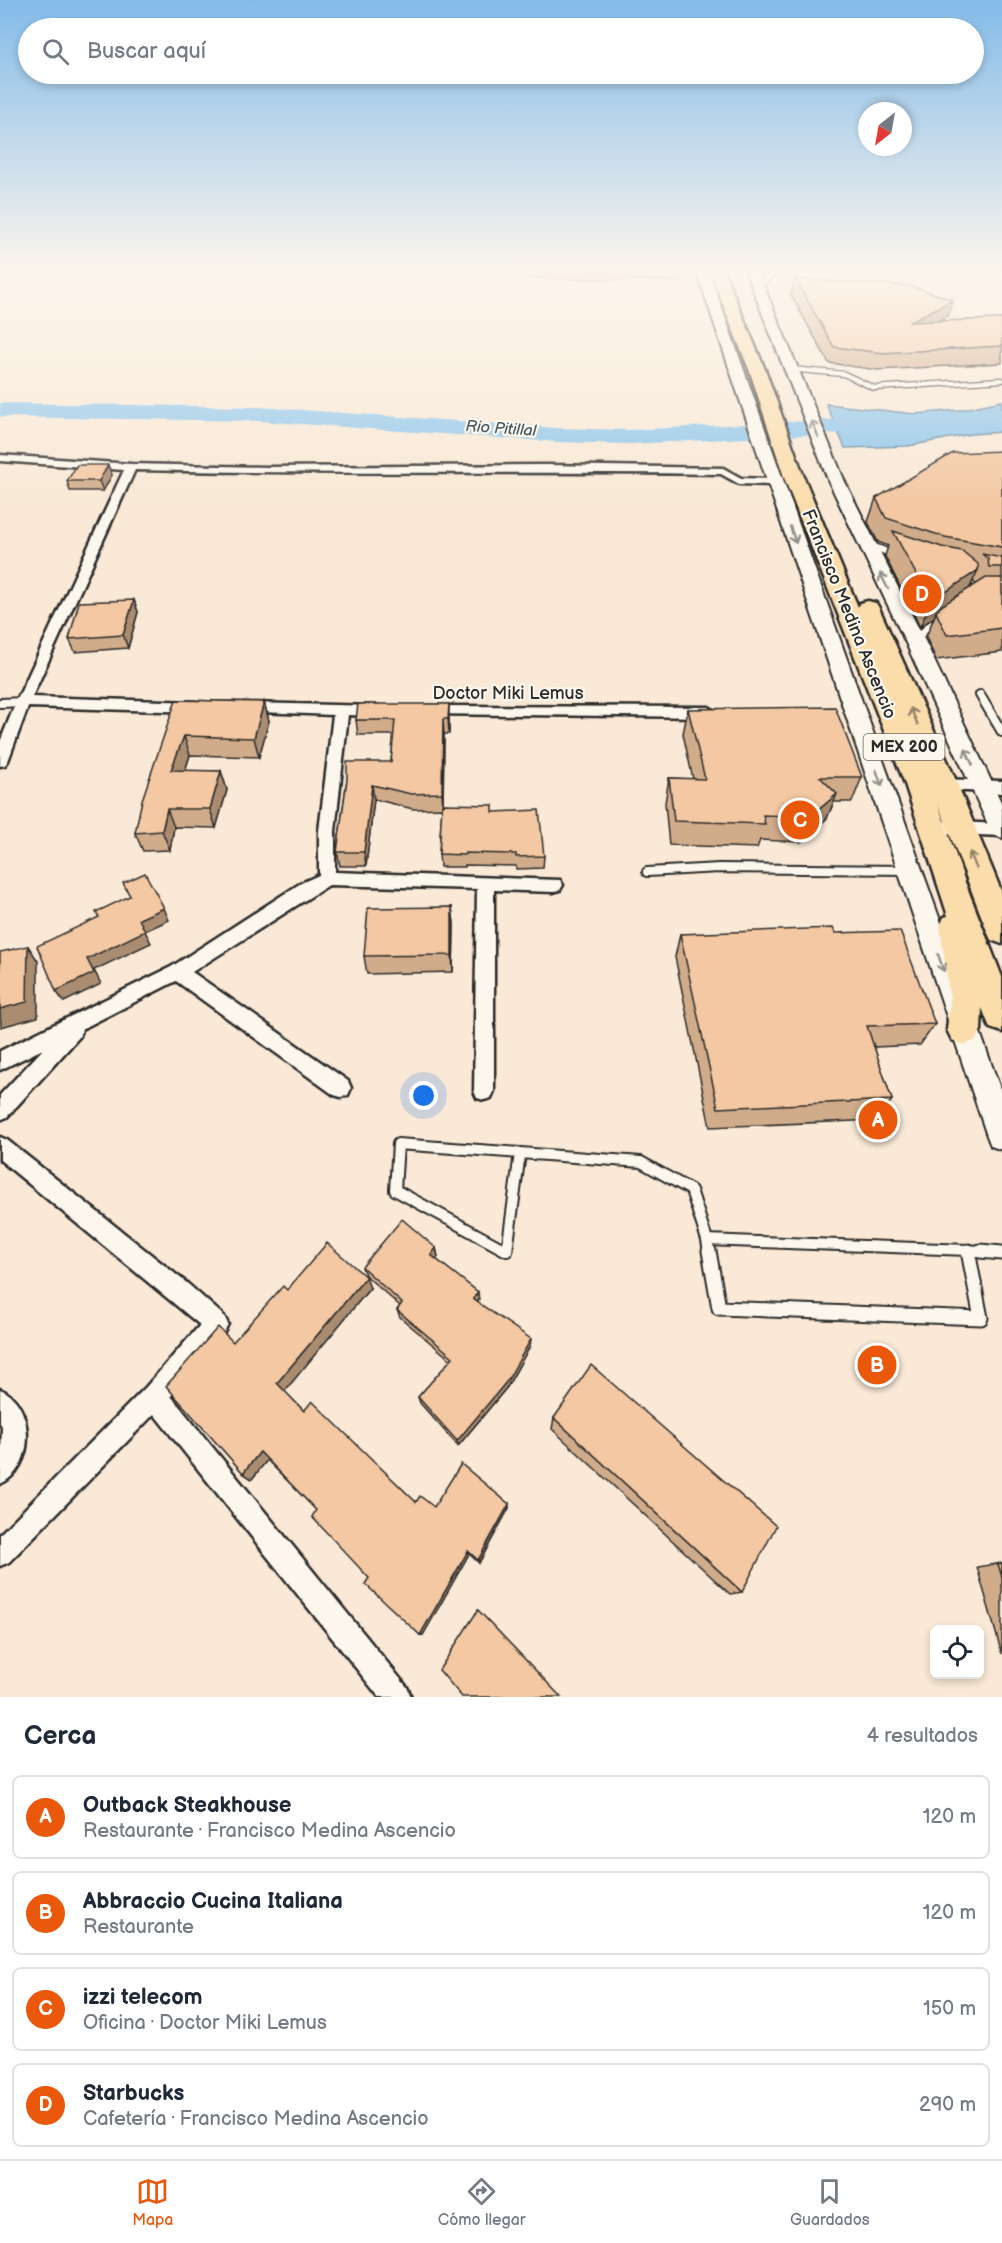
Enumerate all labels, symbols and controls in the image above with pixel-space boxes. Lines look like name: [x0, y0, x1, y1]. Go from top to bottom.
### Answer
search box: [18, 18, 984, 84]
icon: search: [39, 35, 72, 68]
text: Buscar aquí: [87, 38, 206, 65]
north arrow: [858, 102, 912, 156]
water label: Rio Pitillal: [465, 417, 538, 441]
one-way arrow: [809, 420, 820, 439]
street label: Francisco Medina Ascencio: [797, 506, 901, 722]
one-way arrow: [788, 525, 799, 544]
pin: D: [902, 572, 942, 616]
one-way arrow: [878, 573, 890, 590]
street label: Doctor Miki Lemus: [432, 683, 584, 704]
one-way arrow: [908, 707, 919, 725]
road number: MEX 200: [864, 734, 944, 760]
one-way arrow: [962, 748, 974, 766]
one-way arrow: [874, 768, 885, 787]
pin: C: [780, 798, 820, 842]
one-way arrow: [967, 852, 978, 870]
one-way arrow: [936, 953, 947, 972]
your location: [409, 1081, 438, 1110]
pin: A: [858, 1098, 898, 1142]
pin: B: [858, 1342, 896, 1388]
map controls: [930, 1625, 984, 1679]
button: locate: [930, 1625, 984, 1679]
text: Cerca: [24, 1721, 96, 1752]
text: 4 resultados: [867, 1724, 978, 1748]
text: Outback Steakhouse: [83, 1792, 291, 1819]
text: A: [39, 1805, 52, 1829]
text: 120 m: [923, 1805, 976, 1829]
text: Restaurante · Francisco Medina Ascencio: [83, 1819, 456, 1843]
text: Abbraccio Cucina Italiana: [83, 1888, 343, 1915]
text: B: [38, 1901, 53, 1925]
text: 120 m: [923, 1901, 976, 1925]
text: Restaurante: [83, 1915, 194, 1939]
text: izzi telecom: [83, 1984, 202, 2011]
text: C: [38, 1997, 53, 2021]
text: 150 m: [923, 1997, 976, 2021]
text: Oficina · Doctor Miki Lemus: [83, 2011, 327, 2035]
text: Starbucks: [83, 2080, 184, 2107]
text: D: [39, 2093, 52, 2117]
text: 290 m: [919, 2093, 976, 2117]
text: Cafetería · Francisco Medina Ascencio: [83, 2107, 429, 2131]
tab: Mapa: [132, 2175, 173, 2230]
tab: Cómo llegar: [438, 2175, 526, 2230]
tab: Guardados: [790, 2175, 870, 2230]

